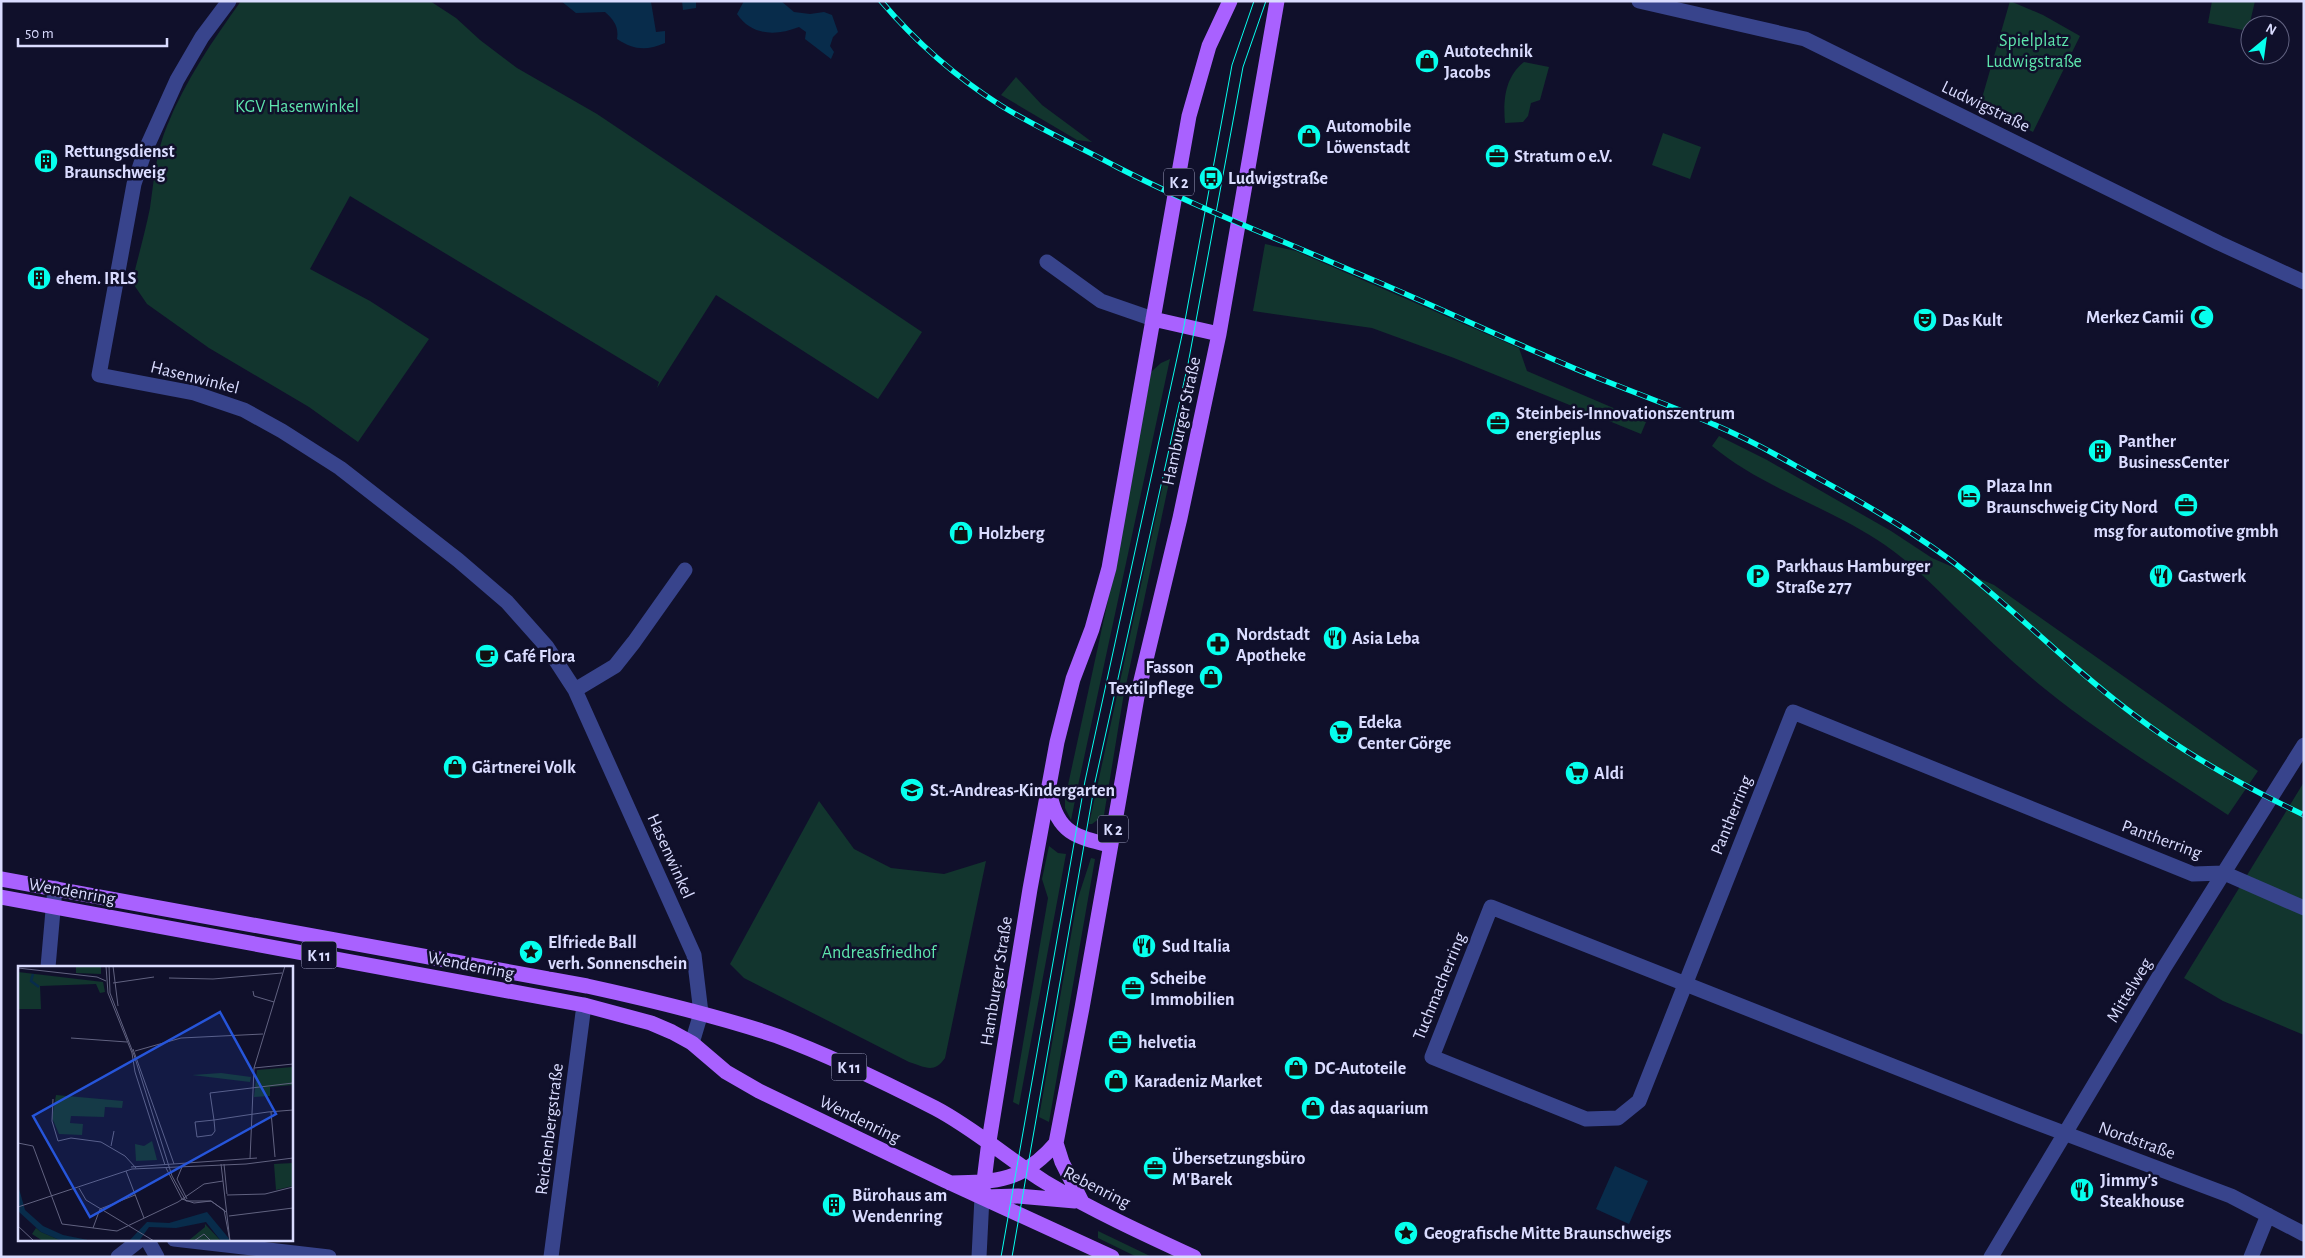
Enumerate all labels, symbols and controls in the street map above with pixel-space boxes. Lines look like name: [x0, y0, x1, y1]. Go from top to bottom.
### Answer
scale bar: [18, 15, 166, 47]
north arrow: [2240, 15, 2290, 65]
text: N: [2263, 21, 2278, 38]
text: 50 m: [25, 26, 54, 41]
park label: Spielplatz Ludwigstraße: [1986, 32, 2082, 71]
place label: Autotechnik Jacobs: [1444, 43, 1533, 82]
shop icon: Autotechnik Jacobs: [1414, 48, 1440, 74]
street label: Ludwigstraße: [1939, 78, 2033, 136]
park label: KGV Hasenwinkel: [235, 98, 359, 116]
place label: Automobile Löwenstadt: [1326, 118, 1411, 157]
shop icon: Automobile Löwenstadt: [1296, 123, 1322, 149]
place label: Rettungsdienst Braunschweig: [64, 143, 175, 182]
office icon: Stratum 0 e.V.: [1484, 143, 1510, 169]
building icon: Rettungsdienst Braunschweig: [33, 148, 59, 174]
place label: Stratum 0 e.V.: [1514, 148, 1613, 166]
bus stop icon: Ludwigstraße: [1198, 165, 1224, 191]
road number: K 2: [1164, 168, 1194, 196]
place label: Ludwigstraße: [1228, 170, 1328, 188]
building icon: ehem. IRLS: [26, 265, 52, 291]
place label: ehem. IRLS: [56, 270, 137, 288]
mosque icon: Merkez Camii: [2189, 304, 2215, 330]
theatre icon: Das Kult: [1912, 307, 1938, 333]
place label: Merkez Camii: [2086, 309, 2184, 327]
place label: Das Kult: [1942, 312, 2002, 330]
street label: Hamburger Straße: [1160, 355, 1204, 487]
street label: Hasenwinkel: [149, 358, 241, 398]
place label: Steinbeis-Innovationszentrum energieplus: [1516, 405, 1735, 444]
office icon: Steinbeis-Innovationszentrum energieplus: [1485, 410, 1511, 436]
place label: Panther BusinessCenter: [2118, 433, 2230, 472]
building icon: Panther BusinessCenter: [2087, 438, 2113, 464]
place label: Plaza Inn Braunschweig City Nord: [1986, 478, 2158, 517]
hotel icon: Plaza Inn Braunschweig City Nord: [1956, 483, 1982, 509]
office icon: msg for automotive gmbh: [2173, 492, 2199, 518]
shop icon: Holzberg: [948, 520, 974, 546]
place label: msg for automotive gmbh: [2093, 523, 2279, 541]
place label: Holzberg: [978, 525, 1046, 543]
place label: Parkhaus Hamburger Straße 277: [1776, 558, 1931, 597]
parking icon: Parkhaus Hamburger Straße 277: [1745, 563, 1771, 589]
restaurant icon: Gastwerk: [2148, 563, 2174, 589]
place label: Gastwerk: [2178, 568, 2246, 586]
restaurant icon: Asia Leba: [1322, 625, 1348, 651]
place label: Nordstadt Apotheke: [1236, 626, 1310, 665]
place label: Asia Leba: [1352, 630, 1420, 648]
pharmacy icon: Nordstadt Apotheke: [1205, 631, 1231, 657]
cafe icon: Café Flora: [474, 643, 500, 669]
place label: Café Flora: [504, 648, 576, 666]
place label: Fasson Textilpflege: [1108, 659, 1194, 698]
shop icon: Fasson Textilpflege: [1198, 664, 1224, 690]
place label: Edeka Center Görge: [1358, 714, 1451, 753]
supermarket icon: Edeka Center Görge: [1328, 719, 1354, 745]
shop icon: Gärtnerei Volk: [442, 754, 468, 780]
place label: Gärtnerei Volk: [472, 759, 576, 777]
supermarket icon: Aldi: [1564, 760, 1590, 786]
place label: Aldi: [1594, 765, 1624, 783]
street label: Pantherring: [1708, 773, 1756, 858]
school or university icon: St.-Andreas-Kindergarten: [899, 777, 925, 803]
place label: St.-Andreas-Kindergarten: [930, 782, 1115, 800]
street label: Hasenwinkel: [643, 811, 697, 901]
road number: K 2: [1098, 816, 1128, 842]
street label: Pantherring: [2119, 817, 2204, 863]
street label: Wendenring: [27, 875, 117, 909]
street label: Hamburger Straße: [978, 915, 1016, 1047]
street label: Tuchmacherring: [1410, 930, 1470, 1043]
restaurant icon: Sud Italia: [1131, 933, 1157, 959]
place label: Elfriede Ball verh. Sonnenschein: [548, 934, 687, 973]
place label: Sud Italia: [1162, 938, 1231, 956]
place icon: Elfriede Ball verh. Sonnenschein: [518, 939, 544, 965]
road number: K 11: [302, 942, 336, 968]
park label: Andreasfriedhof: [822, 944, 938, 962]
street label: Wendenring: [426, 949, 516, 983]
street label: Mittelweg: [2104, 955, 2156, 1026]
inset map: [18, 966, 292, 1240]
place label: Scheibe Immobilien: [1150, 970, 1235, 1009]
office icon: Scheibe Immobilien: [1120, 975, 1146, 1001]
office icon: helvetia: [1107, 1029, 1133, 1055]
place label: helvetia: [1138, 1034, 1197, 1052]
road number: K 11: [832, 1054, 866, 1080]
shop icon: DC-Autoteile: [1283, 1055, 1309, 1081]
place label: DC-Autoteile: [1314, 1060, 1406, 1078]
street label: Reichenbergstraße: [533, 1062, 567, 1196]
shop icon: Karadeniz Market: [1103, 1068, 1129, 1094]
place label: Karadeniz Market: [1134, 1073, 1262, 1091]
street label: Wendenring: [816, 1093, 903, 1147]
shop icon: das aquarium: [1300, 1095, 1326, 1121]
place label: das aquarium: [1330, 1100, 1428, 1118]
street label: Nordstraße: [2096, 1119, 2177, 1163]
place label: Übersetzungsbüro M'Barek: [1172, 1147, 1305, 1189]
office icon: Übersetzungsbüro M'Barek: [1142, 1155, 1168, 1181]
street label: Rebenring: [1060, 1163, 1133, 1212]
place label: Jimmy’s Steakhouse: [2100, 1172, 2184, 1211]
restaurant icon: Jimmy’s Steakhouse: [2069, 1177, 2095, 1203]
place label: Bürohaus am Wendenring: [852, 1187, 947, 1226]
building icon: Bürohaus am Wendenring: [821, 1192, 847, 1218]
place icon: Geografische Mitte Braunschweigs: [1393, 1220, 1419, 1246]
place label: Geografische Mitte Braunschweigs: [1424, 1225, 1672, 1243]

